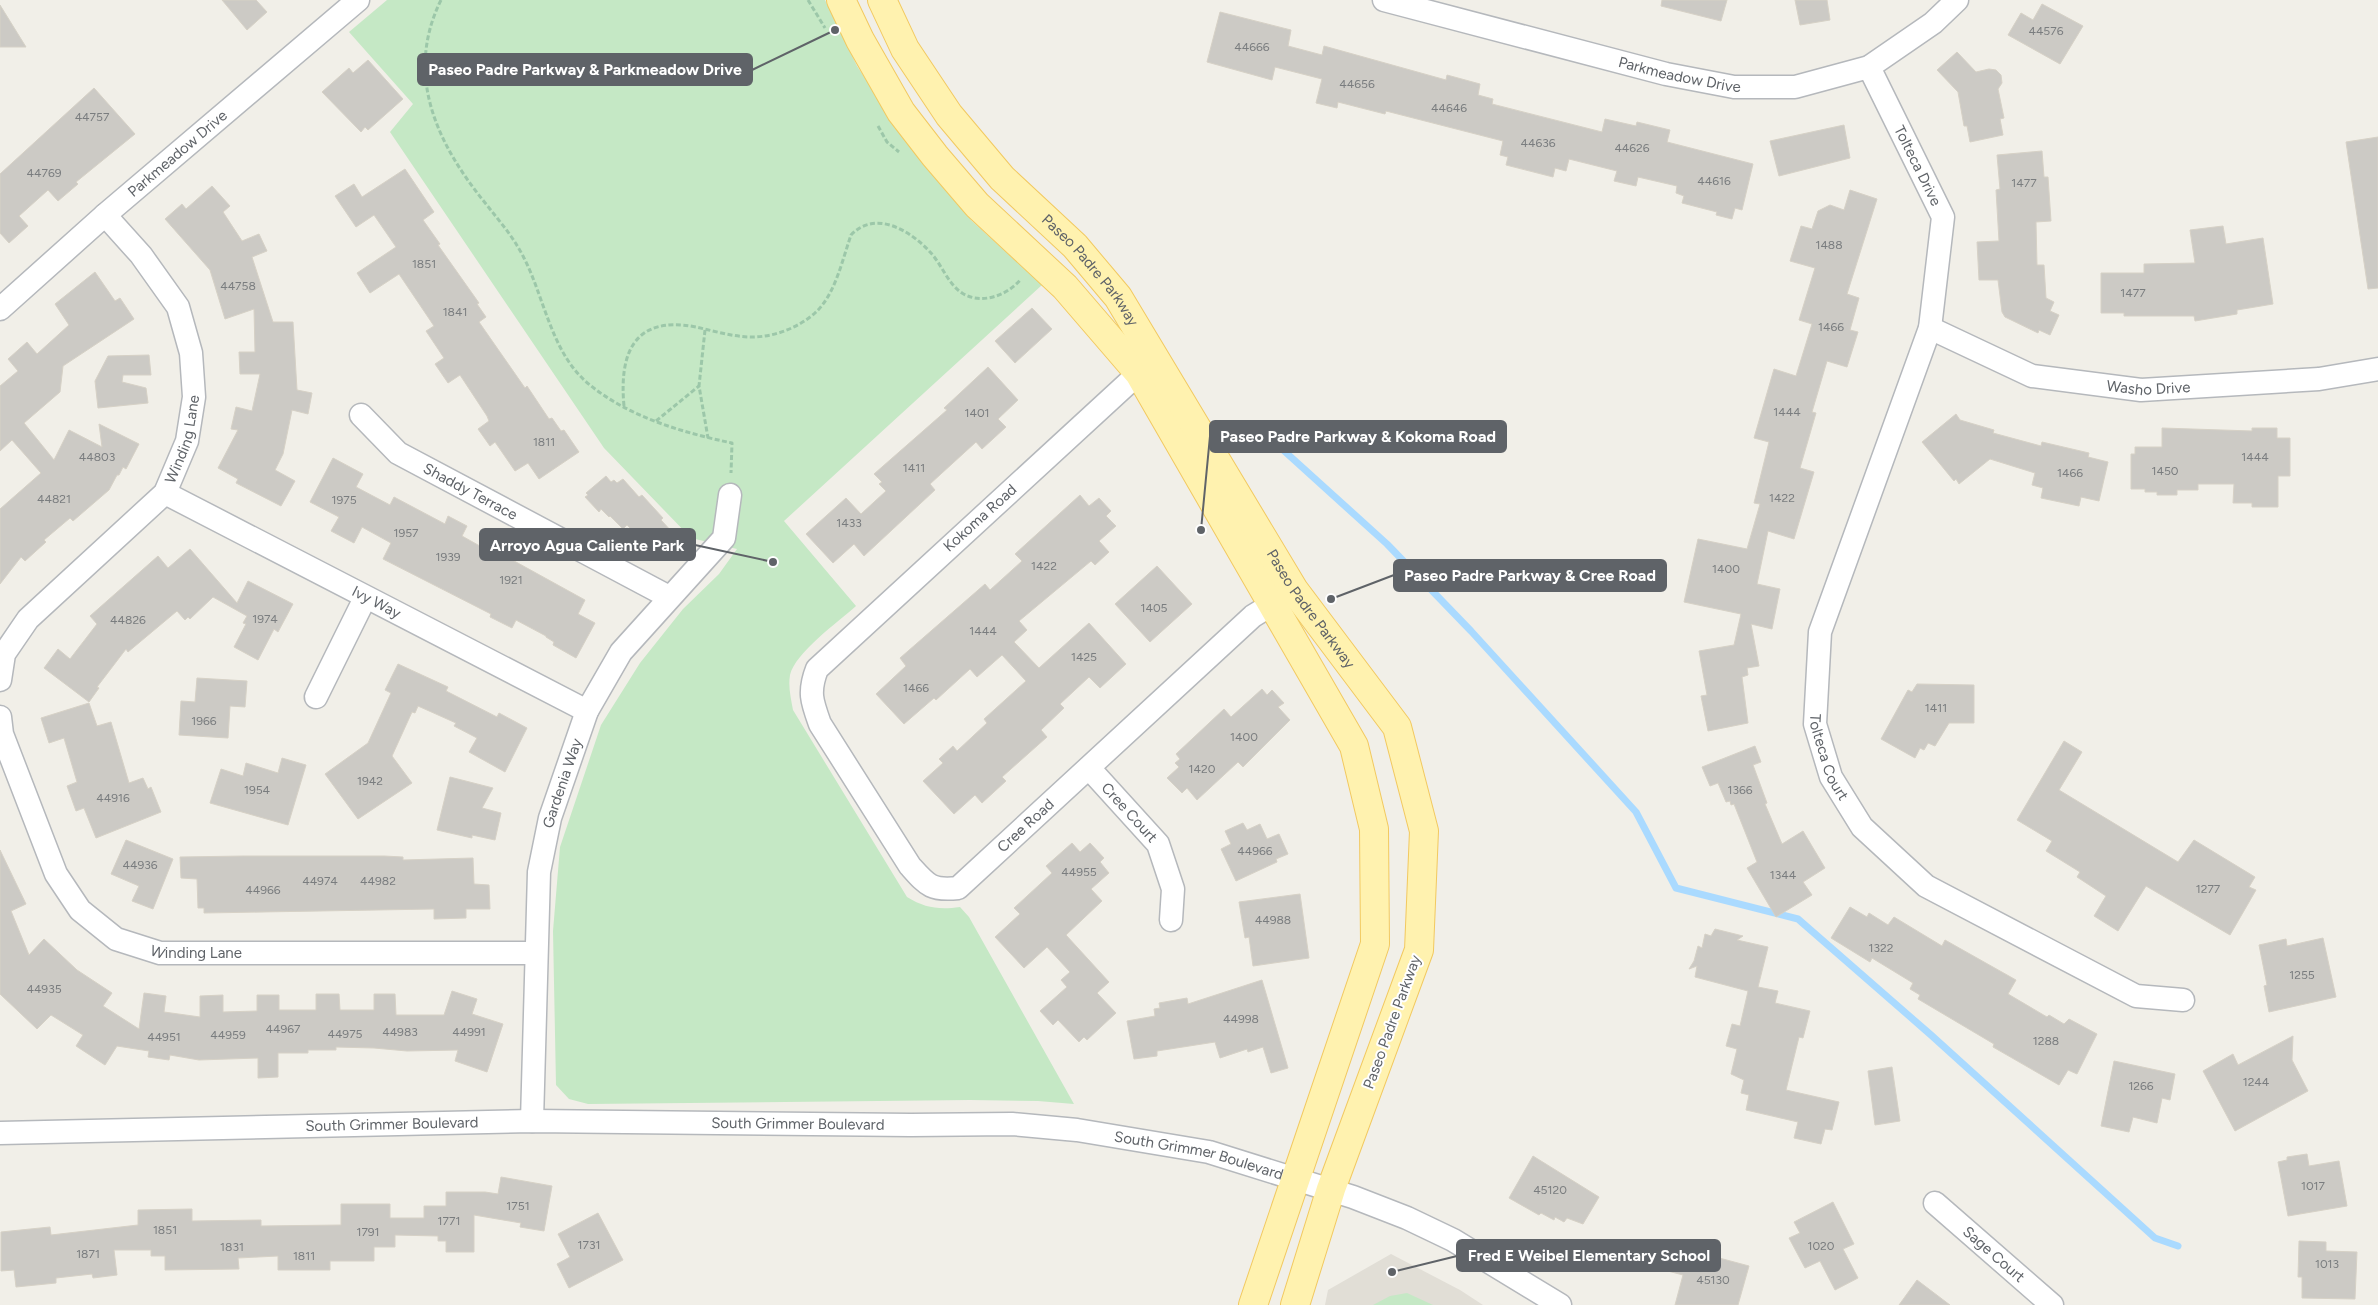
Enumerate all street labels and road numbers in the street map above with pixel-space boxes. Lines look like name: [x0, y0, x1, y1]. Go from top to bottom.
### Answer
street label: Parkmeadow Drive: [1616, 53, 1741, 96]
street label: Parkmeadow Drive: [124, 106, 231, 201]
street label: Tolteca Drive: [1890, 122, 1945, 209]
street label: Paseo Padre Parkway: [1038, 211, 1142, 330]
street label: Washo Drive: [2106, 377, 2191, 399]
street label: Winding Lane: [161, 394, 203, 486]
street label: Shaddy Terrace: [420, 459, 521, 524]
street label: Kokoma Road: [940, 480, 1020, 556]
street label: Paseo Padre Parkway: [1263, 546, 1359, 672]
street label: Ivy Way: [349, 582, 404, 622]
street label: Tolteca Court: [1806, 713, 1852, 804]
street label: Gardenia Way: [539, 736, 586, 830]
street label: Cree Court: [1098, 779, 1161, 846]
street label: Cree Road: [994, 795, 1058, 856]
street label: Winding Lane: [148, 942, 242, 963]
street label: Paseo Padre Parkway: [1359, 952, 1425, 1091]
street label: South Grimmer Boulevard: [305, 1113, 479, 1135]
street label: South Grimmer Boulevard: [711, 1114, 885, 1134]
street label: South Grimmer Boulevard: [1113, 1127, 1286, 1184]
street label: Sage Court: [1959, 1222, 2029, 1286]

